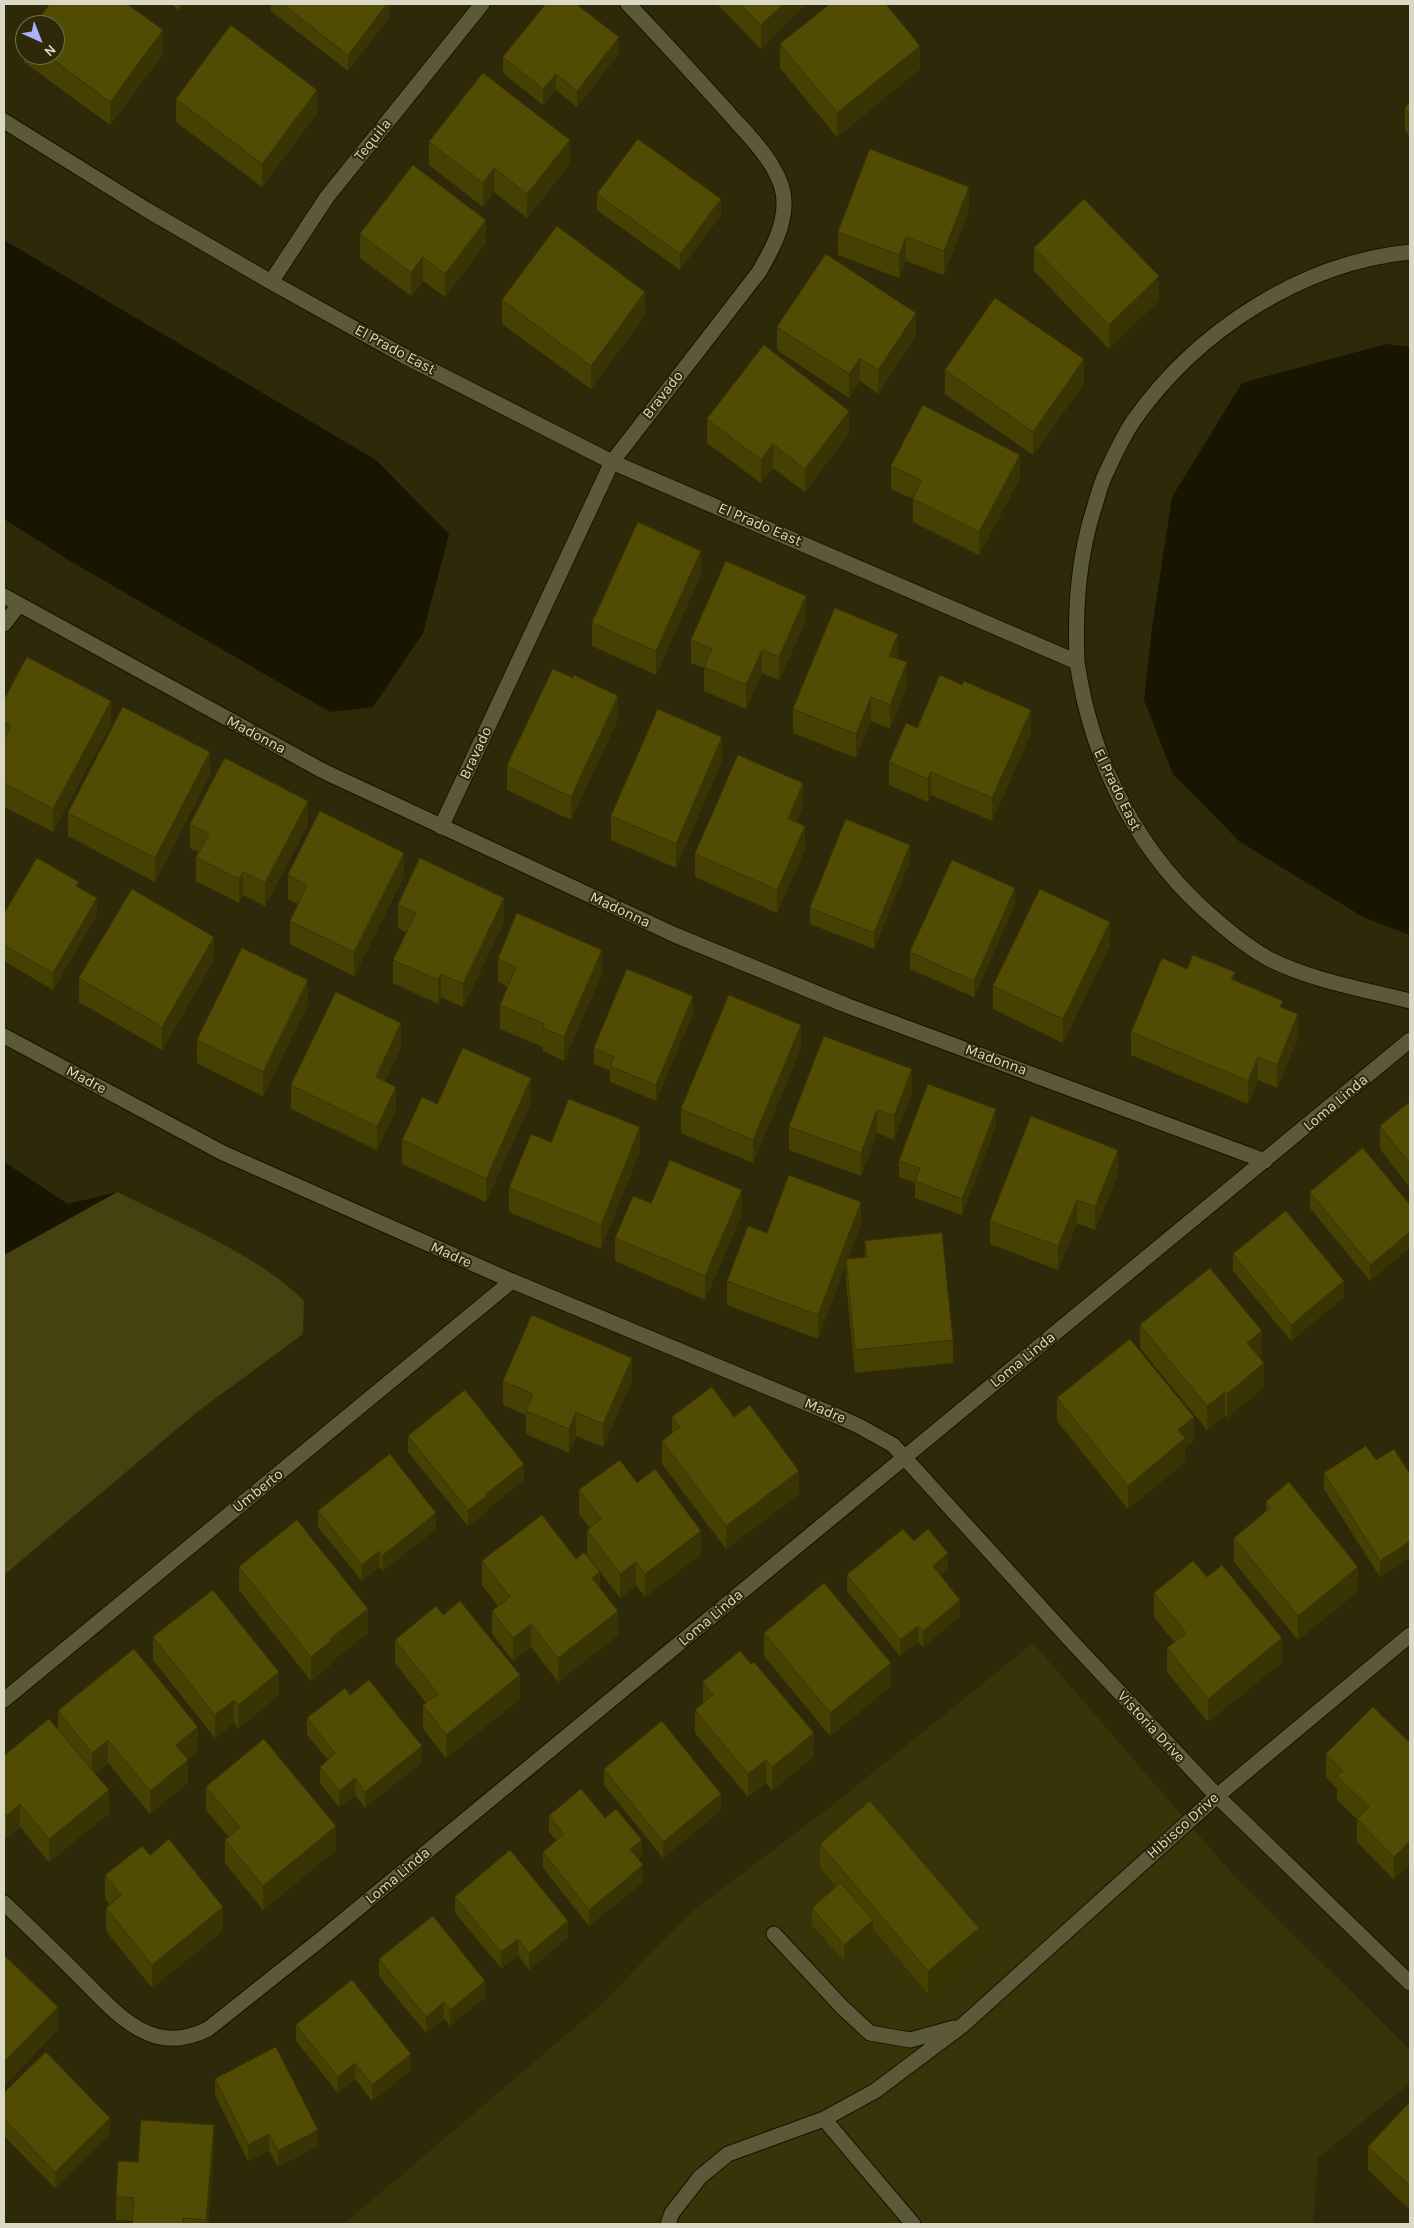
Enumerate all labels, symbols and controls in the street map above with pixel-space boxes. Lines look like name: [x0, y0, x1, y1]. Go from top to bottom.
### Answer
north arrow: [15, 15, 65, 65]
text: N: [41, 41, 60, 60]
street label: Tequila: [351, 115, 395, 165]
street label: El Prado East: [351, 321, 439, 379]
street label: Bravado: [639, 367, 687, 423]
street label: El Prado East: [716, 499, 804, 551]
street label: Madonna: [223, 712, 289, 758]
street label: Bravado: [456, 724, 496, 782]
street label: El Prado East: [1089, 746, 1145, 834]
street label: Madonna: [587, 888, 653, 932]
street label: Madonna: [963, 1041, 1029, 1079]
street label: Madre: [63, 1062, 109, 1098]
street label: Loma Linda: [1300, 1071, 1372, 1135]
street label: Madre: [428, 1238, 474, 1272]
street label: Loma Linda: [987, 1328, 1059, 1392]
street label: Madre: [802, 1394, 848, 1428]
street label: Umberto: [229, 1465, 287, 1517]
street label: Loma Linda: [675, 1586, 747, 1650]
street label: Vistoria Drive: [1113, 1687, 1189, 1767]
street label: Hibisco Drive: [1143, 1789, 1223, 1863]
street label: Loma Linda: [362, 1844, 434, 1908]

